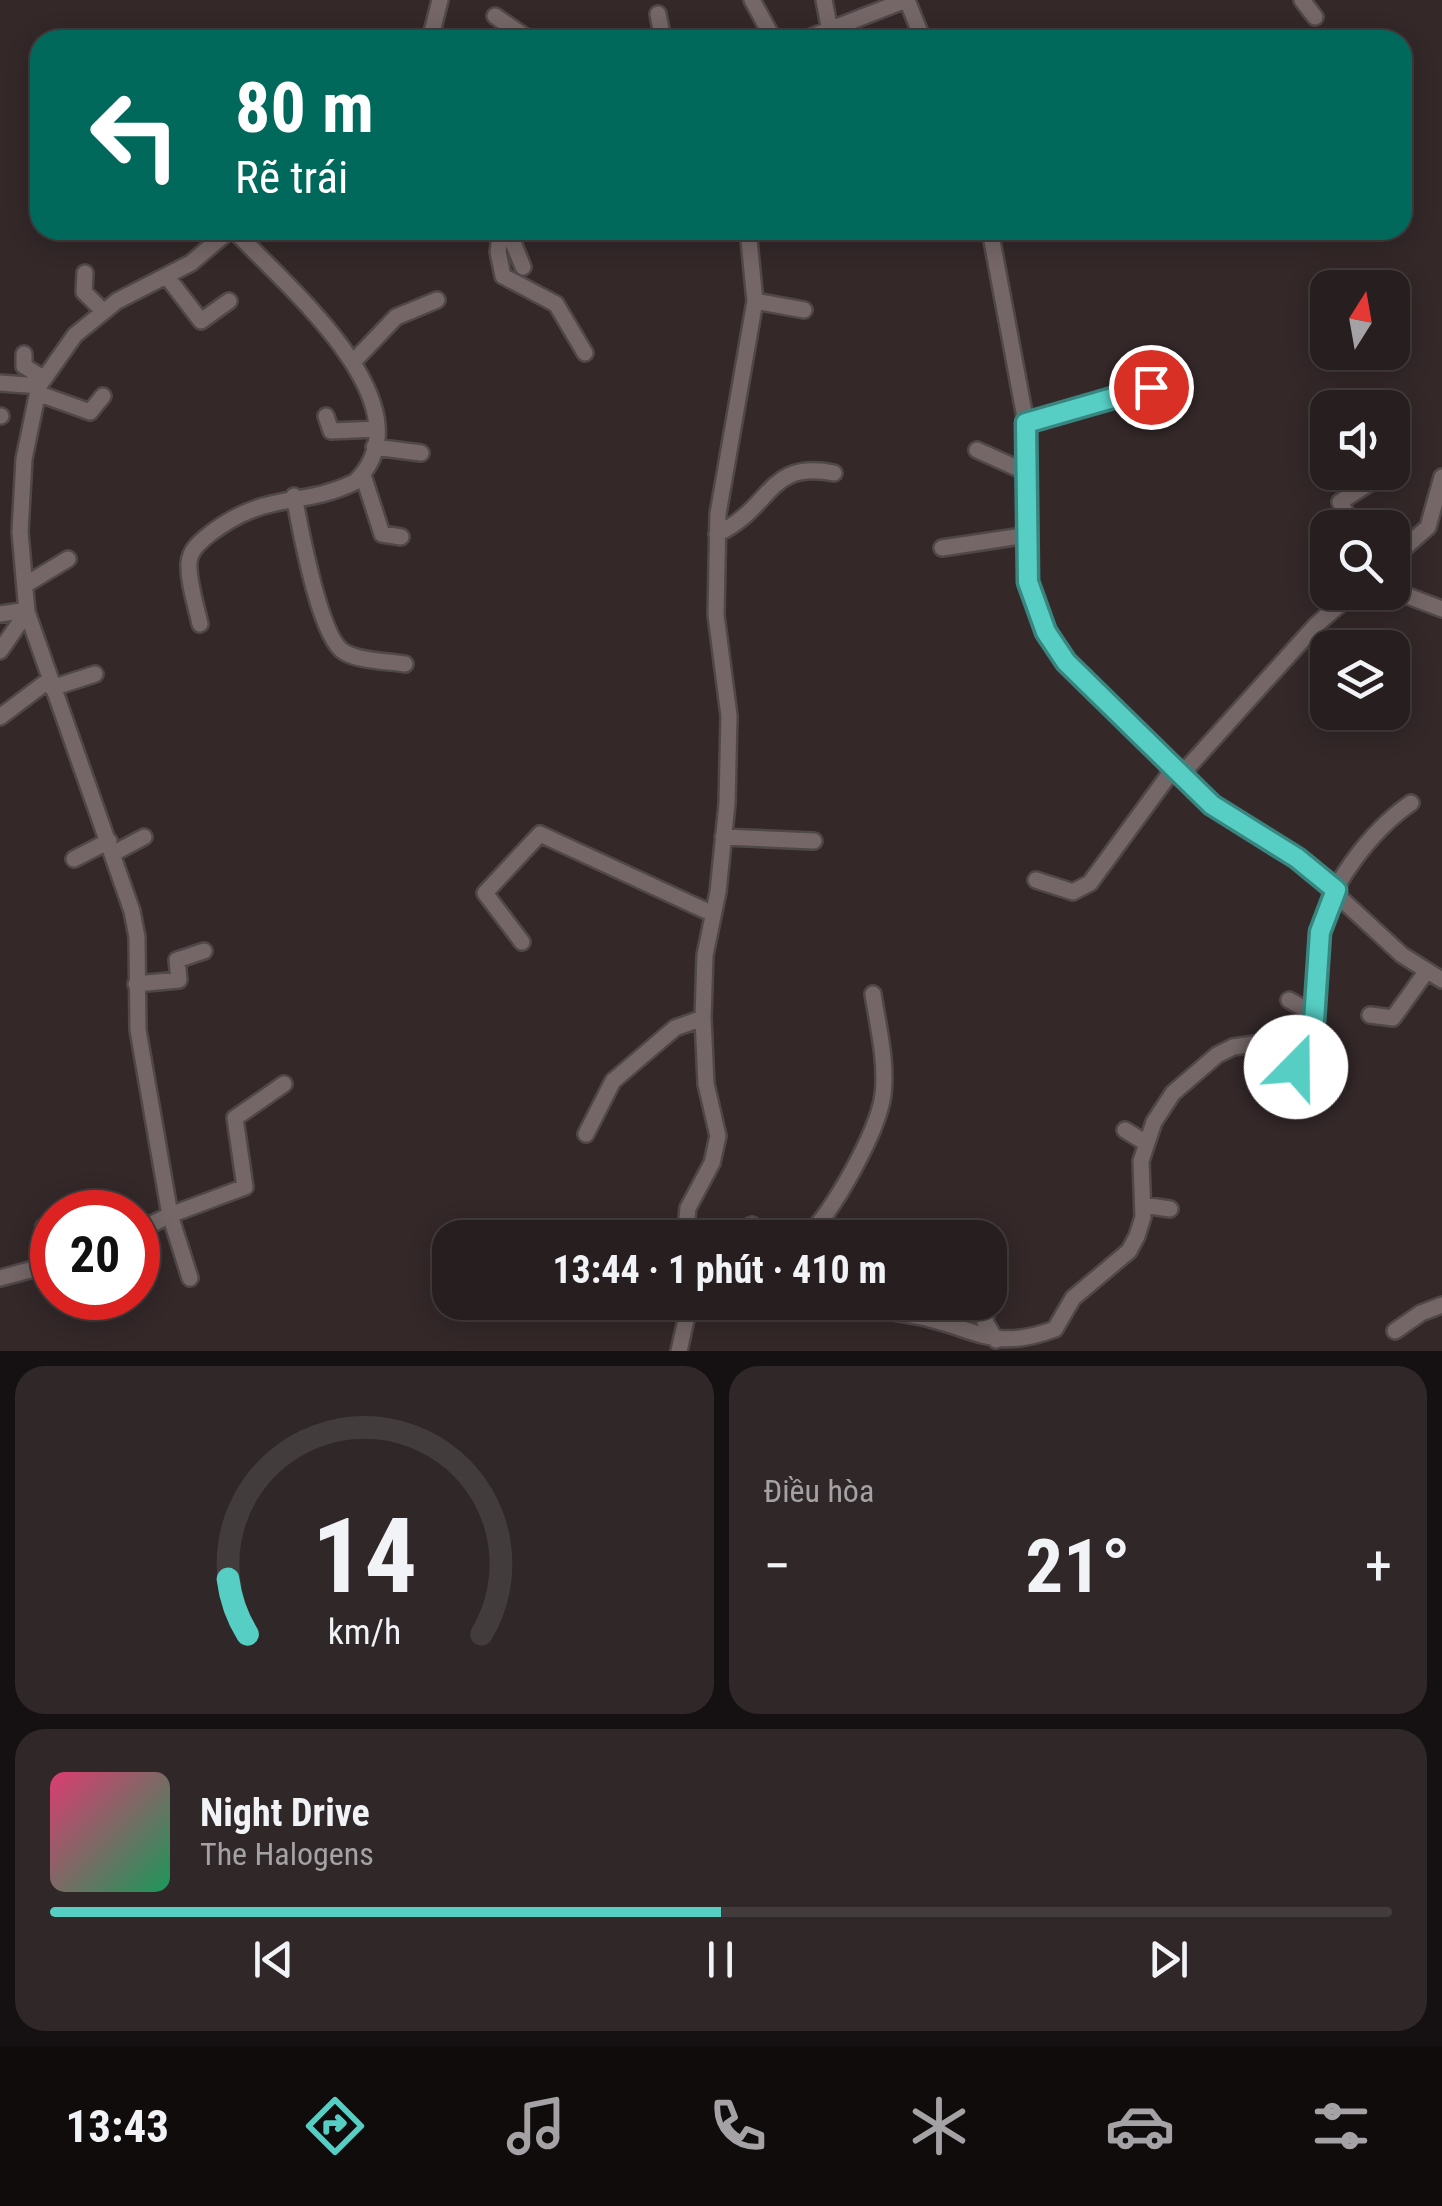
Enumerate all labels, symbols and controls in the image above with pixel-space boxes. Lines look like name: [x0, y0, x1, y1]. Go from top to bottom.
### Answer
text: 80 m: [235, 67, 374, 149]
icon: left: [70, 70, 200, 200]
text: Rẽ trái: [235, 151, 348, 204]
north arrow: [1310, 270, 1410, 370]
map controls: [1310, 270, 1410, 730]
pin: [1109, 345, 1194, 430]
icon: arrive: [1124, 360, 1179, 415]
button: sound: [1310, 390, 1410, 490]
button: search: [1310, 510, 1410, 610]
button: layers: [1310, 630, 1410, 730]
position arrow: [1244, 1015, 1348, 1119]
speed limit sign: 20: [30, 1190, 160, 1320]
text: 13:44 · 1 phút · 410 m: [552, 1248, 887, 1292]
text: Điều hòa: [764, 1472, 874, 1510]
text: 14: [312, 1496, 417, 1617]
text: 21°: [1025, 1522, 1130, 1610]
text: −: [764, 1534, 791, 1598]
text: +: [1365, 1534, 1392, 1598]
text: km/h: [327, 1611, 401, 1653]
text: Night Drive: [200, 1791, 370, 1835]
text: The Halogens: [200, 1835, 374, 1873]
icon: previous: [246, 1932, 301, 1987]
icon: pause: [693, 1932, 748, 1987]
icon: next: [1141, 1932, 1196, 1987]
icon: directions: [300, 2091, 370, 2161]
icon: music: [501, 2091, 571, 2161]
icon: phone: [703, 2091, 773, 2161]
icon: climate: [904, 2091, 974, 2161]
icon: car: [1105, 2091, 1175, 2161]
icon: filters: [1306, 2091, 1376, 2161]
text: 13:43: [66, 2100, 169, 2153]

